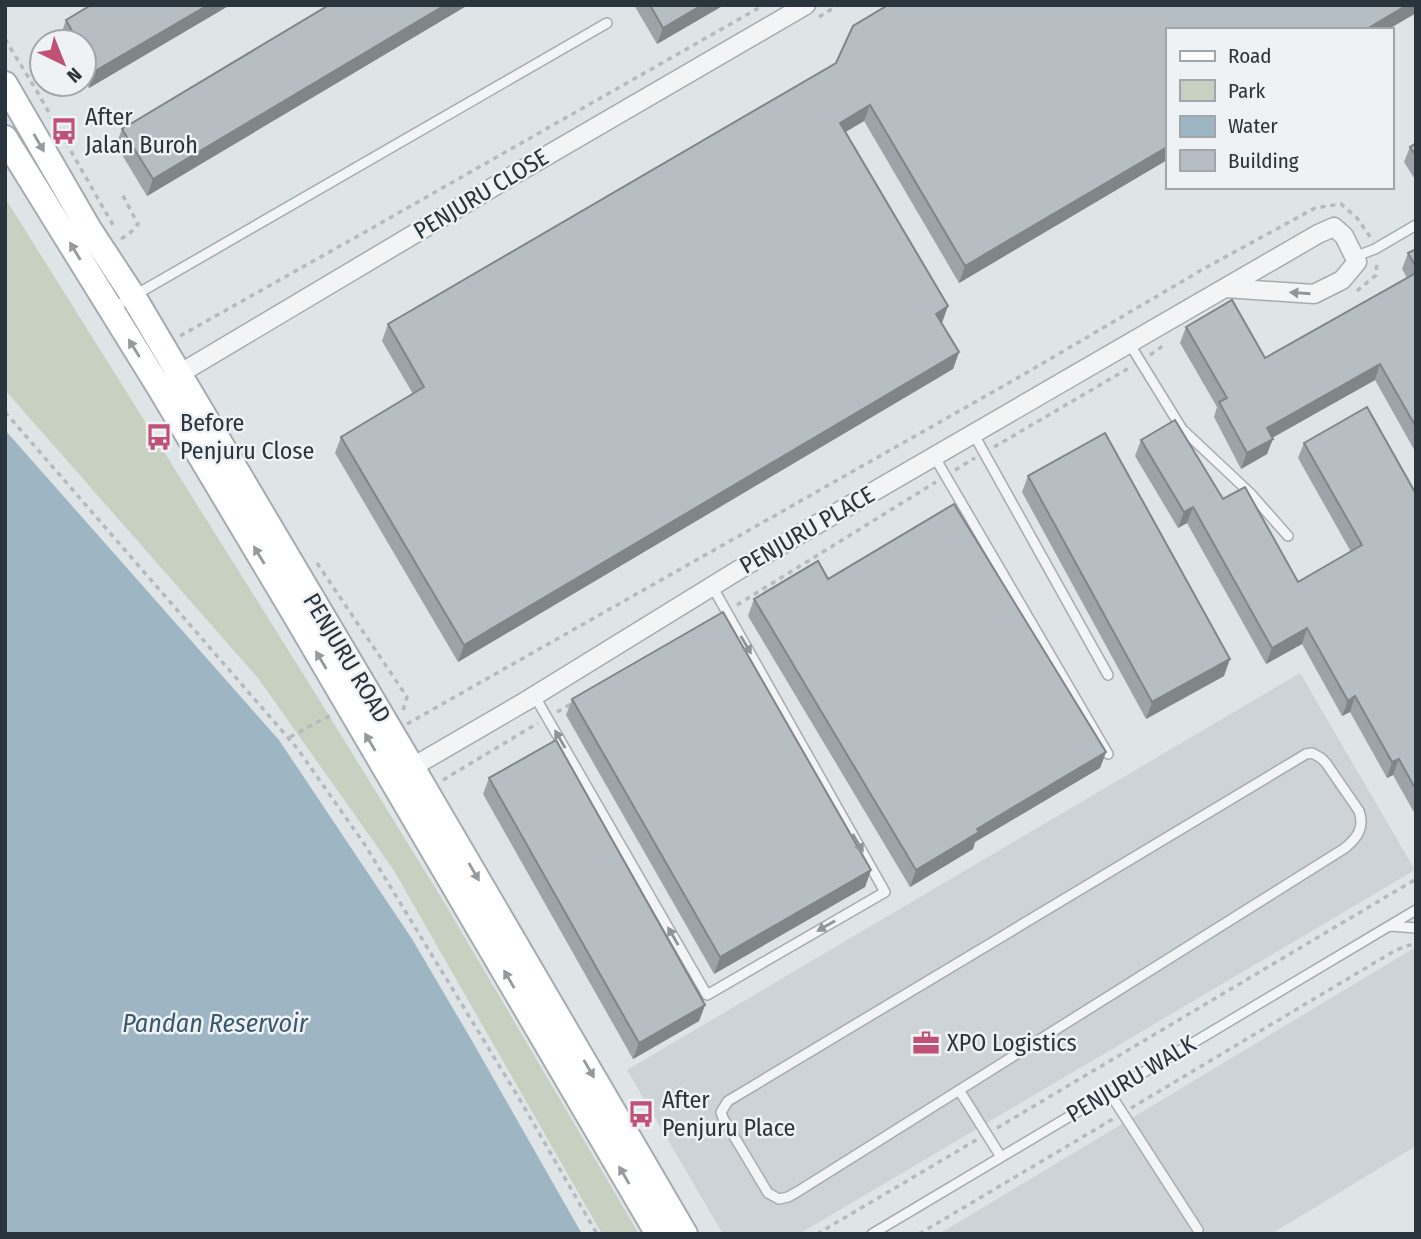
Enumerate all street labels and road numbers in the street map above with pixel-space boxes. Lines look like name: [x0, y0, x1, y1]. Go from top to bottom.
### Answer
street label: PENJURU CLOSE: [409, 143, 553, 245]
street label: PENJURU PLACE: [735, 480, 879, 580]
street label: PENJURU ROAD: [297, 588, 397, 728]
street label: PENJURU WALK: [1061, 1029, 1201, 1129]

